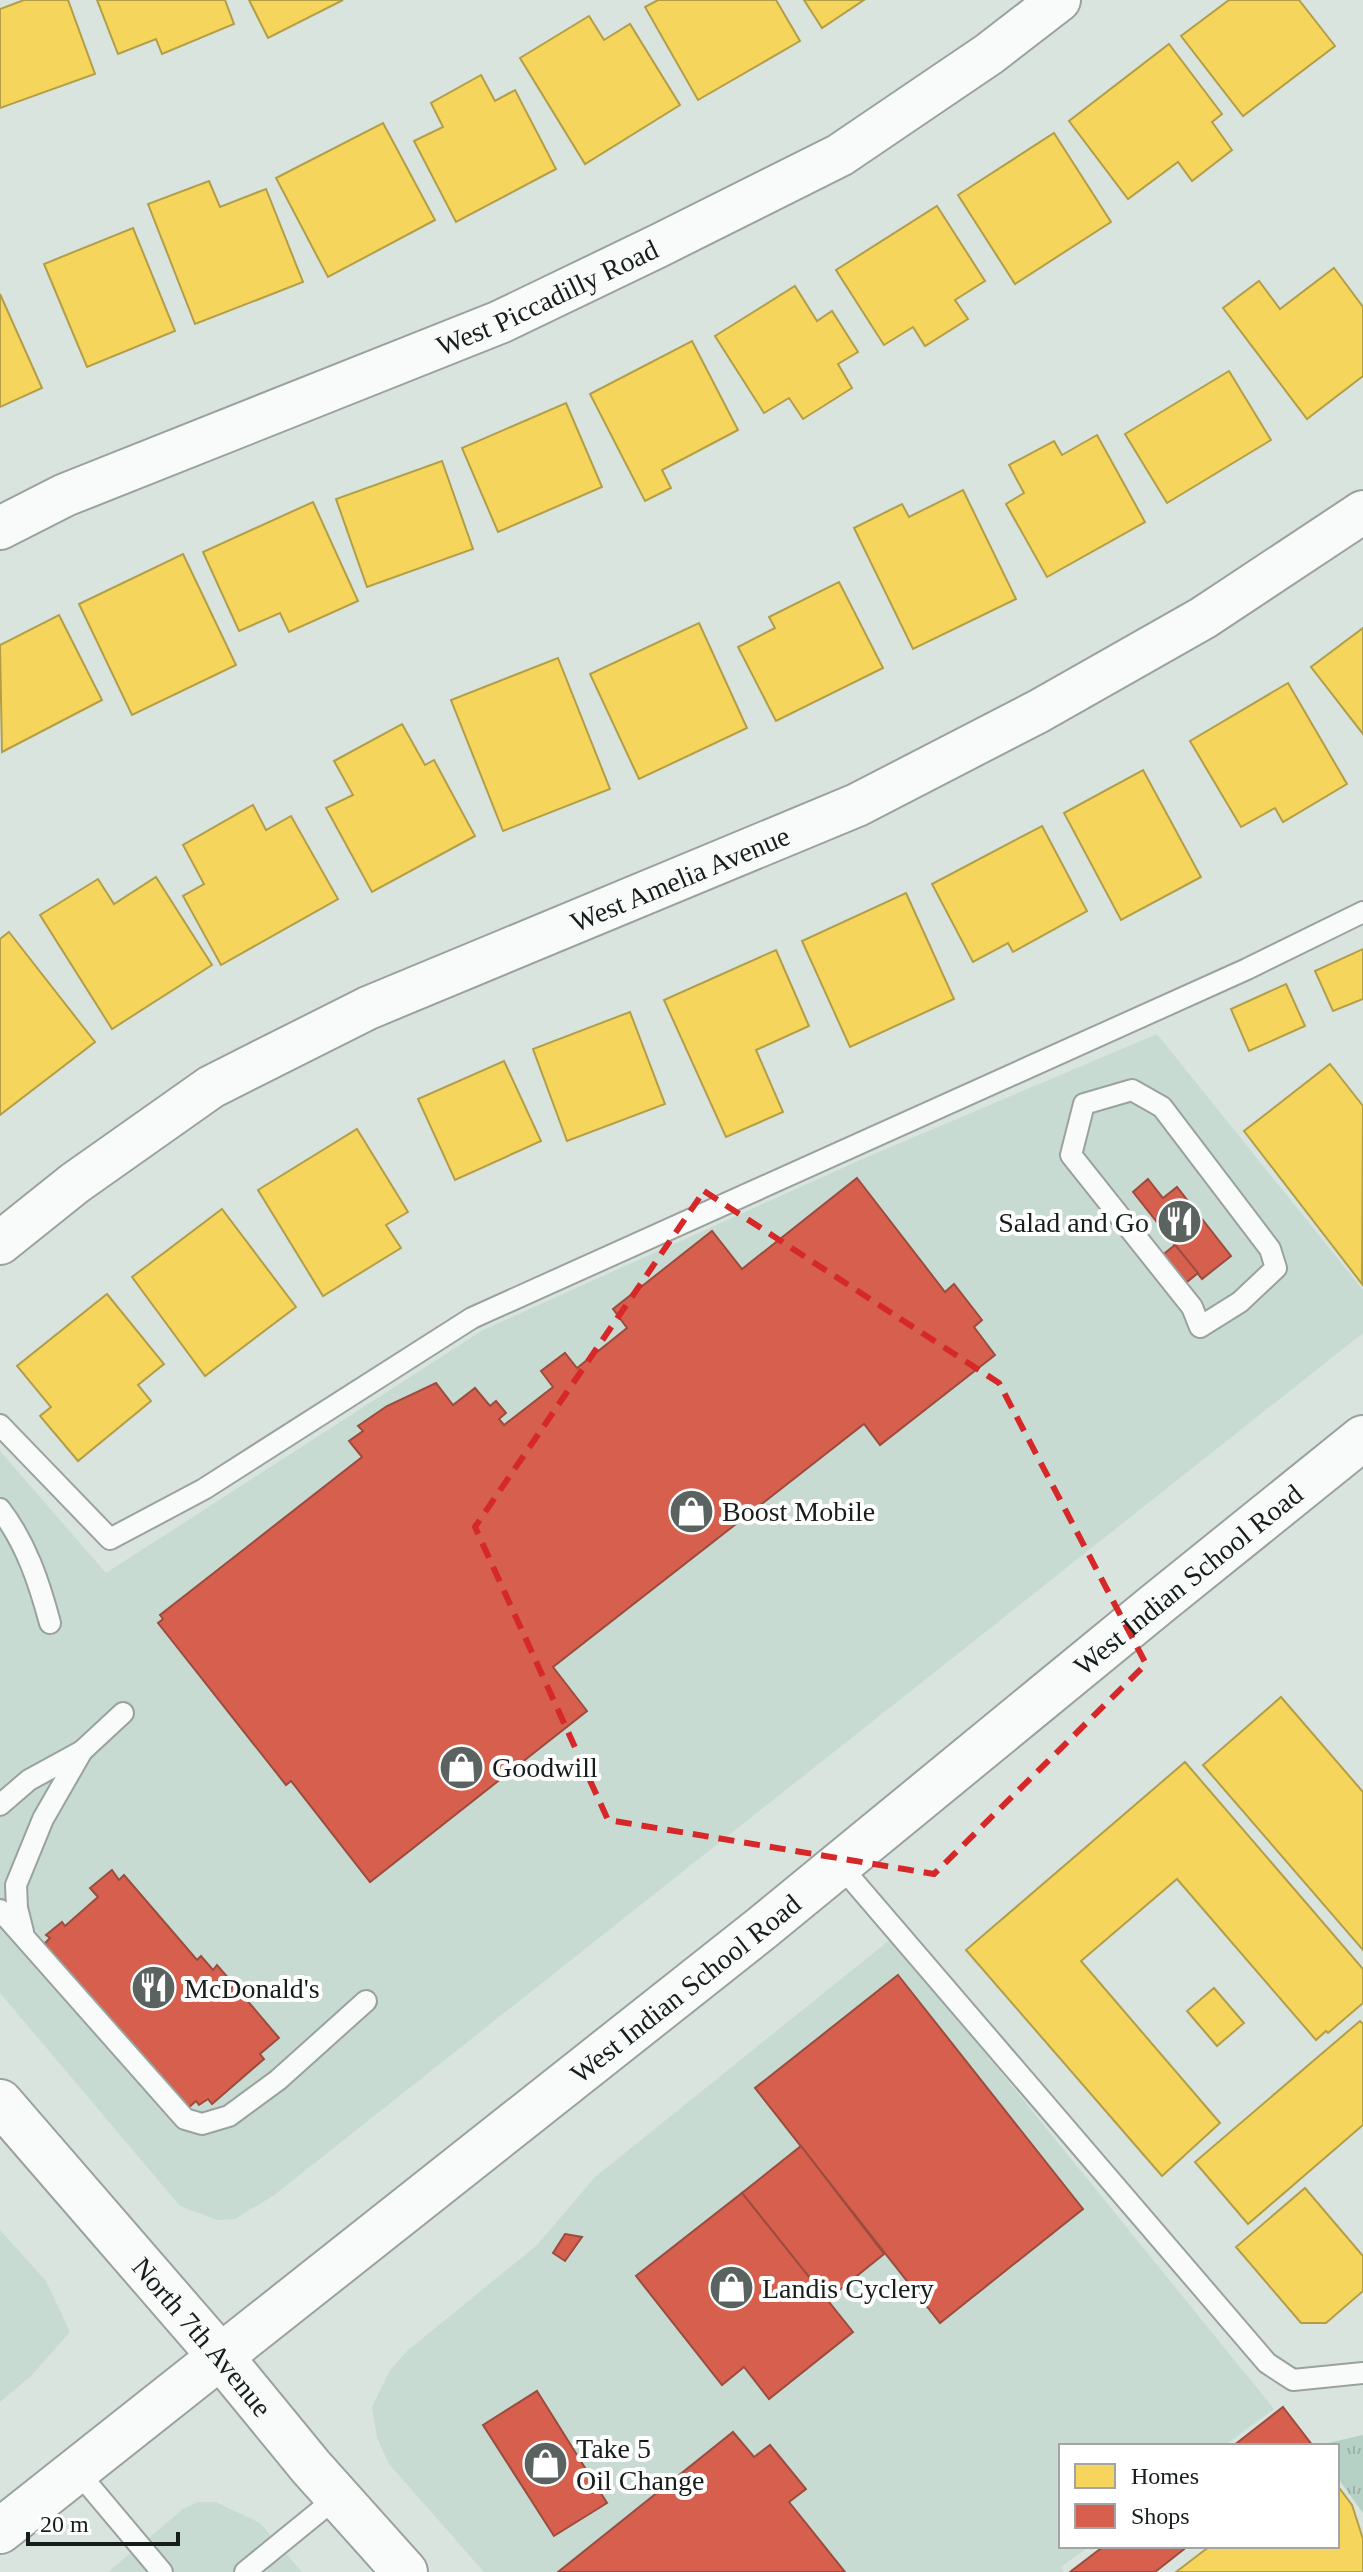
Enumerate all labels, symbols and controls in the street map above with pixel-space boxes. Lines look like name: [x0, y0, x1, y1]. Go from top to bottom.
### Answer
street label: West Piccadilly Road: [432, 233, 663, 362]
street label: West Amelia Avenue: [566, 820, 794, 938]
restaurant icon: Salad and Go: [1156, 1198, 1204, 1246]
place label: Salad and Go: [998, 1207, 1149, 1238]
street label: West Indian School Road: [1068, 1478, 1309, 1682]
shop icon: Boost Mobile: [667, 1487, 715, 1535]
place label: Boost Mobile: [722, 1496, 875, 1527]
shop icon: Goodwill: [437, 1743, 485, 1791]
place label: Goodwill: [492, 1752, 598, 1783]
street label: West Indian School Road: [564, 1888, 807, 2090]
restaurant icon: McDonald's: [129, 1964, 177, 2012]
place label: McDonald's: [184, 1973, 320, 2004]
street label: North 7th Avenue: [126, 2251, 278, 2423]
shop icon: Landis Cyclery: [707, 2264, 755, 2312]
place label: Landis Cyclery: [762, 2273, 934, 2304]
place label: Take 5 Oil Change: [576, 2433, 704, 2496]
shop icon: Take 5 Oil Change: [521, 2440, 569, 2488]
legend: [1059, 2444, 1339, 2548]
text: Homes: [1131, 2463, 1199, 2489]
scale bar: [28, 2496, 178, 2546]
text: Shops: [1131, 2503, 1190, 2529]
text: 20 m: [40, 2511, 89, 2537]

